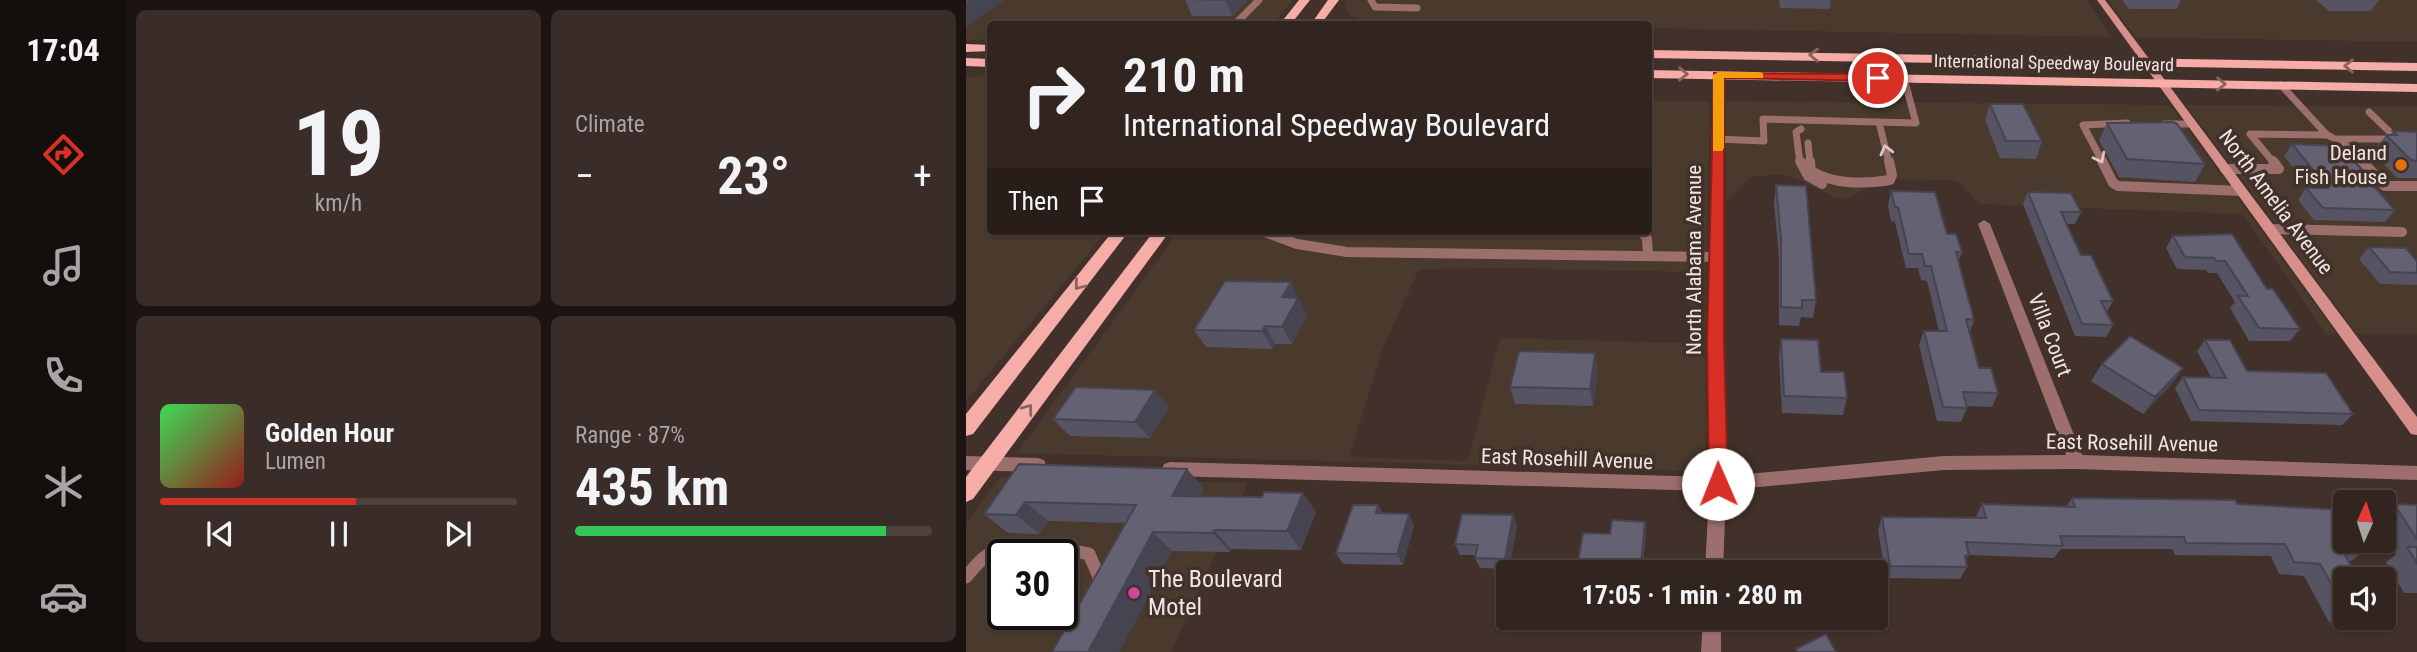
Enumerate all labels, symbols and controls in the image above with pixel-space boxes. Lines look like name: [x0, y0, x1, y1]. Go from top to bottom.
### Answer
text: 17:04: [26, 31, 100, 69]
text: 210 m: [1123, 47, 1245, 104]
one-way arrow: [1808, 48, 1819, 63]
pin: [1848, 48, 1908, 108]
icon: right: [1008, 49, 1099, 140]
street label: International Speedway Boulevard: [1934, 50, 2174, 75]
one-way arrow: [2343, 58, 2354, 74]
icon: arrive: [1859, 59, 1897, 97]
one-way arrow: [1679, 66, 1689, 82]
one-way arrow: [2216, 76, 2227, 92]
text: 19: [293, 91, 384, 197]
text: International Speedway Boulevard: [1123, 106, 1550, 144]
text: Climate: [575, 111, 645, 138]
street label: North Amelia Avenue: [2214, 125, 2338, 279]
icon: directions: [39, 130, 88, 179]
place label: Deland Fish House: [2294, 141, 2387, 189]
one-way arrow: [1880, 144, 1894, 156]
text: 23°: [717, 146, 790, 207]
one-way arrow: [2092, 151, 2105, 163]
text: −: [575, 154, 594, 198]
text: +: [913, 154, 932, 198]
marker: Deland Fish House: [2393, 157, 2409, 173]
street label: North Alabama Avenue: [1682, 165, 1706, 355]
icon: arrive: [1073, 182, 1111, 220]
text: Then: [1008, 186, 1059, 216]
text: km/h: [315, 190, 362, 217]
icon: music: [39, 241, 88, 290]
one-way arrow: [1075, 277, 1088, 289]
street label: Villa Court: [2023, 290, 2077, 380]
icon: phone: [39, 351, 88, 400]
one-way arrow: [1020, 404, 1033, 417]
text: Golden Hour: [265, 418, 394, 448]
text: Range · 87%: [575, 422, 685, 449]
street label: East Rosehill Avenue: [2046, 430, 2218, 457]
street label: East Rosehill Avenue: [1481, 444, 1654, 474]
position arrow: [1681, 447, 1755, 521]
text: Lumen: [265, 448, 326, 475]
text: 435 km: [575, 457, 729, 518]
icon: climate: [39, 462, 88, 511]
north arrow: [2333, 490, 2396, 553]
map controls: [2333, 490, 2396, 630]
icon: previous: [201, 515, 239, 553]
icon: pause: [320, 515, 358, 553]
icon: next: [439, 515, 477, 553]
speed limit sign: 30: [987, 539, 1078, 630]
place label: The Boulevard Motel: [1148, 565, 1283, 621]
button: sound: [2333, 567, 2396, 630]
icon: car: [39, 572, 88, 621]
text: 17:05 · 1 min · 280 m: [1582, 580, 1802, 610]
marker: The Boulevard Motel: [1126, 585, 1142, 601]

